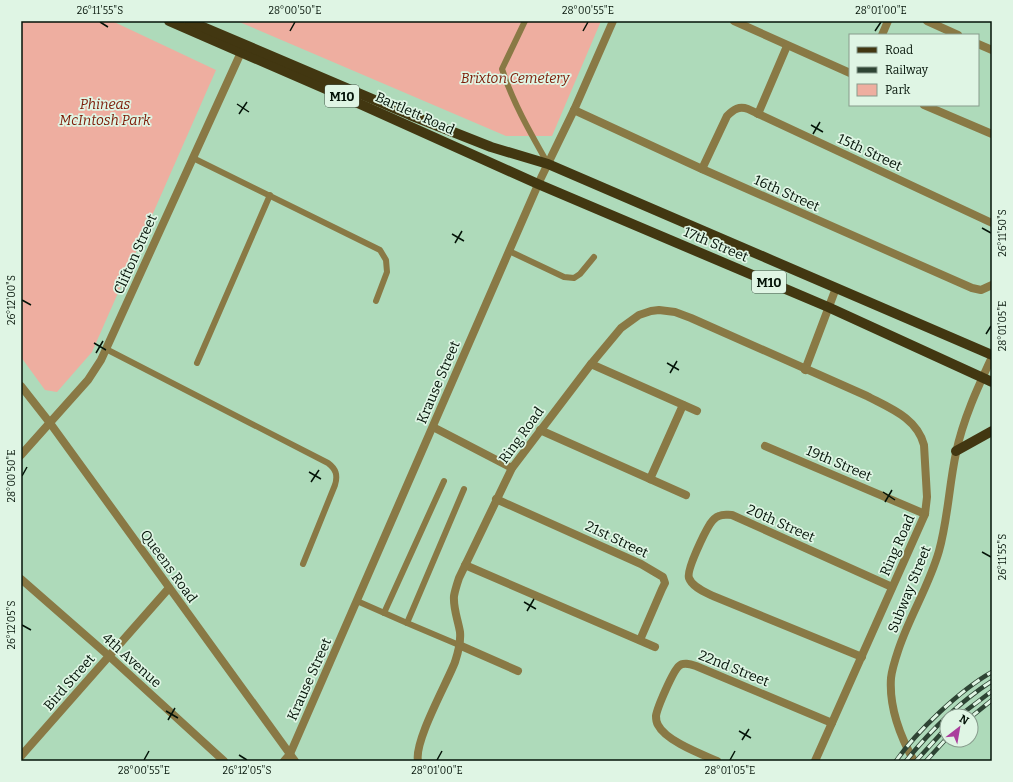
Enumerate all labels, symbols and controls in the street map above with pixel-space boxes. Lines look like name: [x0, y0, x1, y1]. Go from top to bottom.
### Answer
text: 26°11'55"S: [77, 5, 123, 17]
text: 28°00'50"E: [269, 5, 321, 17]
text: 28°00'55"E: [562, 5, 614, 17]
text: 28°01'00"E: [855, 5, 907, 17]
legend: [849, 34, 979, 106]
text: Road: [885, 43, 913, 57]
text: Railway: [885, 63, 929, 77]
park label: Brixton Cemetery: [461, 70, 570, 87]
text: Park: [885, 83, 911, 97]
road number: M10: [325, 85, 359, 107]
street label: Bartlett Road: [372, 88, 457, 139]
park label: Phineas McIntosh Park: [59, 96, 151, 129]
street label: 15th Street: [835, 130, 905, 175]
street label: 16th Street: [751, 171, 822, 215]
text: 26°11'50"S: [997, 209, 1009, 257]
street label: Clifton Street: [110, 211, 161, 297]
street label: 17th Street: [681, 223, 751, 266]
road number: M10: [752, 271, 786, 293]
text: 26°12'00"S: [6, 275, 18, 325]
text: 28°01'05"E: [997, 301, 1009, 351]
street label: Krause Street: [413, 338, 464, 426]
street label: Ring Road: [495, 404, 548, 467]
street label: 19th Street: [803, 442, 874, 485]
text: 28°00'50"E: [6, 450, 18, 502]
street label: 20th Street: [744, 501, 817, 546]
street label: Ring Road: [876, 512, 919, 579]
street label: 21st Street: [583, 518, 651, 561]
street label: Queens Road: [137, 527, 201, 606]
text: 26°11'55"S: [997, 534, 1009, 580]
street label: Subway Street: [884, 543, 935, 635]
text: 26°12'05"S: [6, 601, 18, 649]
street label: 4th Avenue: [99, 629, 165, 691]
street label: Krause Street: [284, 635, 335, 723]
street label: 22nd Street: [696, 647, 772, 690]
street label: Bird Street: [40, 651, 99, 714]
north arrow: [939, 708, 979, 748]
text: N: [957, 712, 971, 728]
text: 28°00'55"E: [118, 765, 170, 777]
text: 26°12'05"S: [223, 765, 271, 777]
text: 28°01'00"E: [411, 765, 463, 777]
text: 28°01'05"E: [705, 765, 755, 777]

